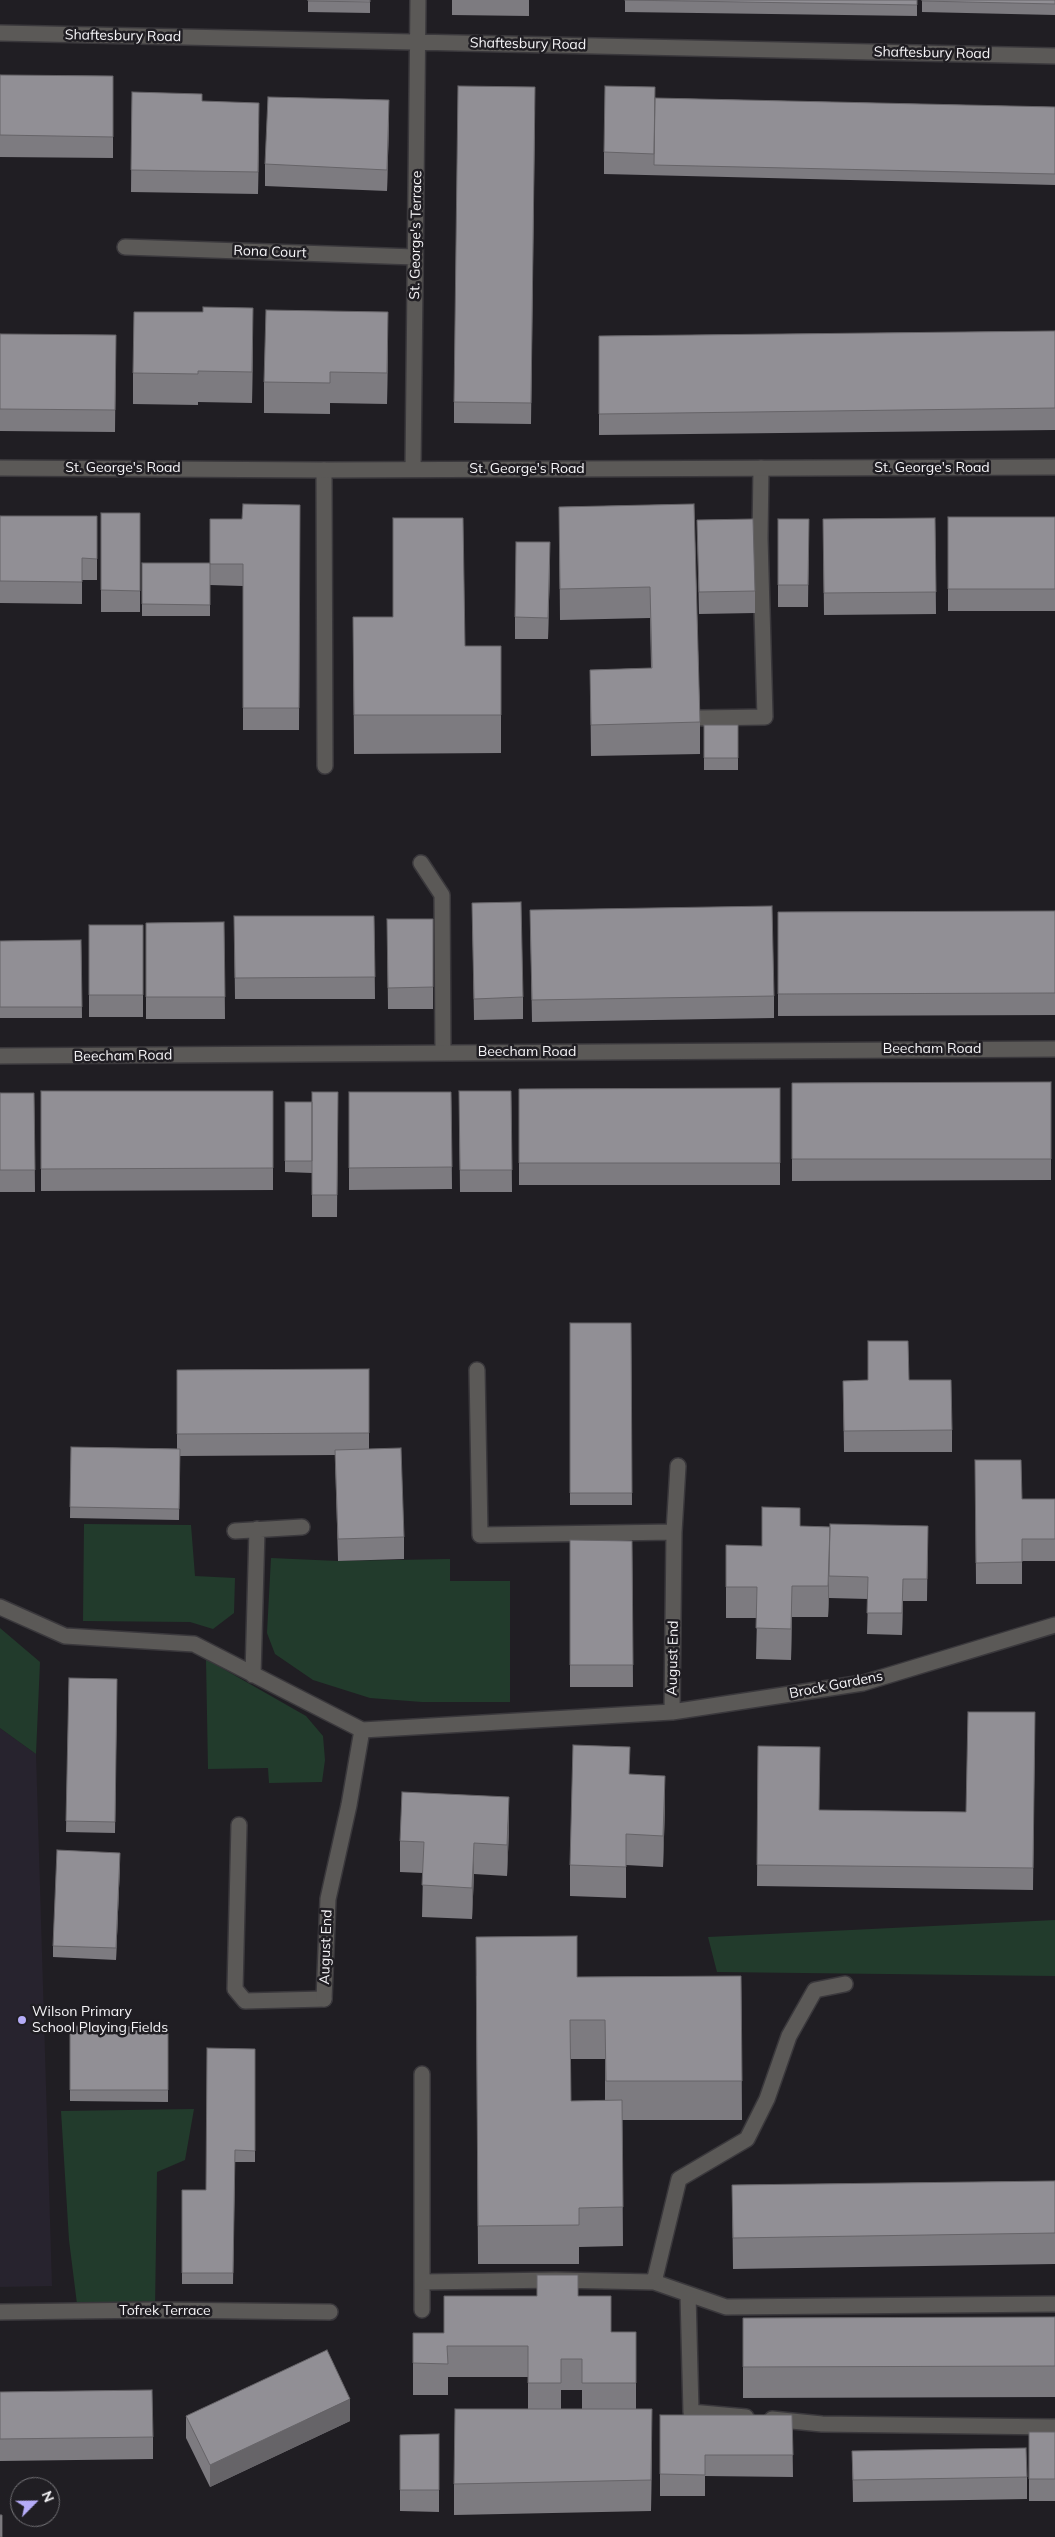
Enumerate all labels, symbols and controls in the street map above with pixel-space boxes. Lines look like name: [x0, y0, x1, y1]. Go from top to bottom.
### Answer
street label: Shaftesbury Road: [65, 27, 181, 45]
street label: Shaftesbury Road: [470, 35, 586, 53]
street label: Shaftesbury Road: [874, 44, 990, 62]
street label: St. George's Terrace: [406, 170, 426, 300]
street label: Rona Court: [233, 242, 307, 262]
street label: St. George's Road: [65, 460, 181, 476]
street label: St. George's Road: [874, 460, 990, 476]
street label: St. George's Road: [469, 461, 585, 477]
street label: Beecham Road: [883, 1041, 981, 1057]
street label: Beecham Road: [478, 1044, 576, 1060]
street label: Beecham Road: [74, 1047, 172, 1065]
street label: August End: [664, 1620, 682, 1696]
street label: Brock Gardens: [788, 1668, 884, 1702]
street label: August End: [316, 1909, 336, 1985]
place label: Wilson Primary School Playing Fields: [32, 2004, 168, 2036]
marker: Wilson Primary School Playing Fields: [16, 2014, 28, 2026]
street label: Tofrek Terrace: [119, 2303, 211, 2319]
north arrow: [10, 2477, 60, 2527]
text: N: [38, 2488, 58, 2505]

